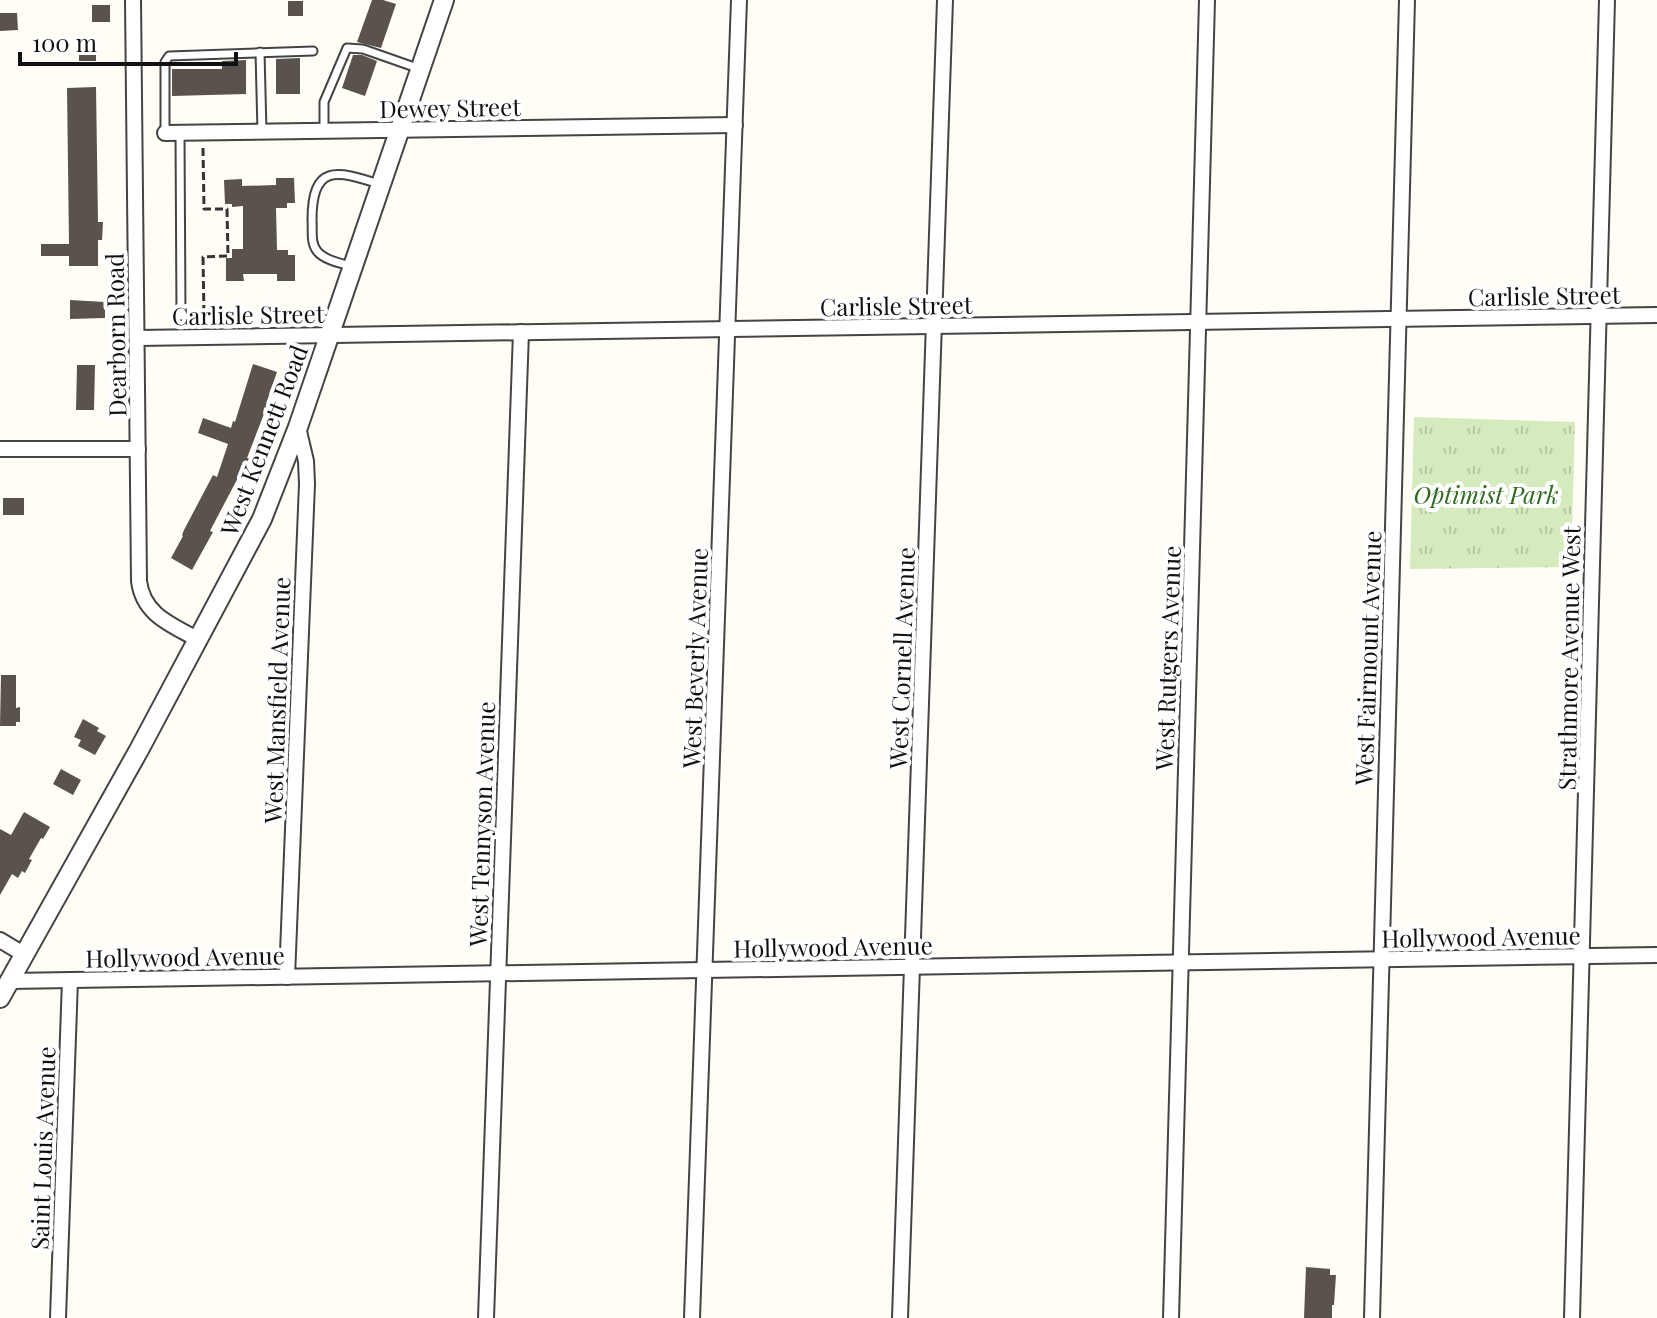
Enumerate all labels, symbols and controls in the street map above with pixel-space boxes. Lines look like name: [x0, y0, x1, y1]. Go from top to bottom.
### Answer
scale bar: [20, 16, 236, 66]
text: 100 m: [32, 26, 97, 58]
street label: Dewey Street: [379, 90, 521, 124]
street label: Dearborn Road: [98, 253, 132, 417]
street label: Carlisle Street: [1467, 278, 1621, 312]
street label: Carlisle Street: [819, 288, 973, 322]
street label: Carlisle Street: [171, 297, 325, 331]
street label: West Kennett Road: [212, 340, 314, 541]
park label: Optimist Park: [1413, 478, 1559, 510]
street label: Strathmore Avenue West: [1550, 525, 1586, 791]
street label: West Fairmount Avenue: [1347, 530, 1387, 787]
street label: West Rutgers Avenue: [1147, 545, 1187, 772]
street label: West Beverly Avenue: [674, 547, 714, 770]
street label: West Cornell Avenue: [881, 547, 921, 770]
street label: West Mansfield Avenue: [256, 576, 296, 825]
street label: West Tennyson Avenue: [461, 701, 501, 948]
street label: Hollywood Avenue: [1381, 918, 1581, 954]
street label: Hollywood Avenue: [733, 928, 933, 964]
street label: Hollywood Avenue: [85, 938, 285, 974]
street label: Saint Louis Avenue: [22, 1046, 62, 1250]

